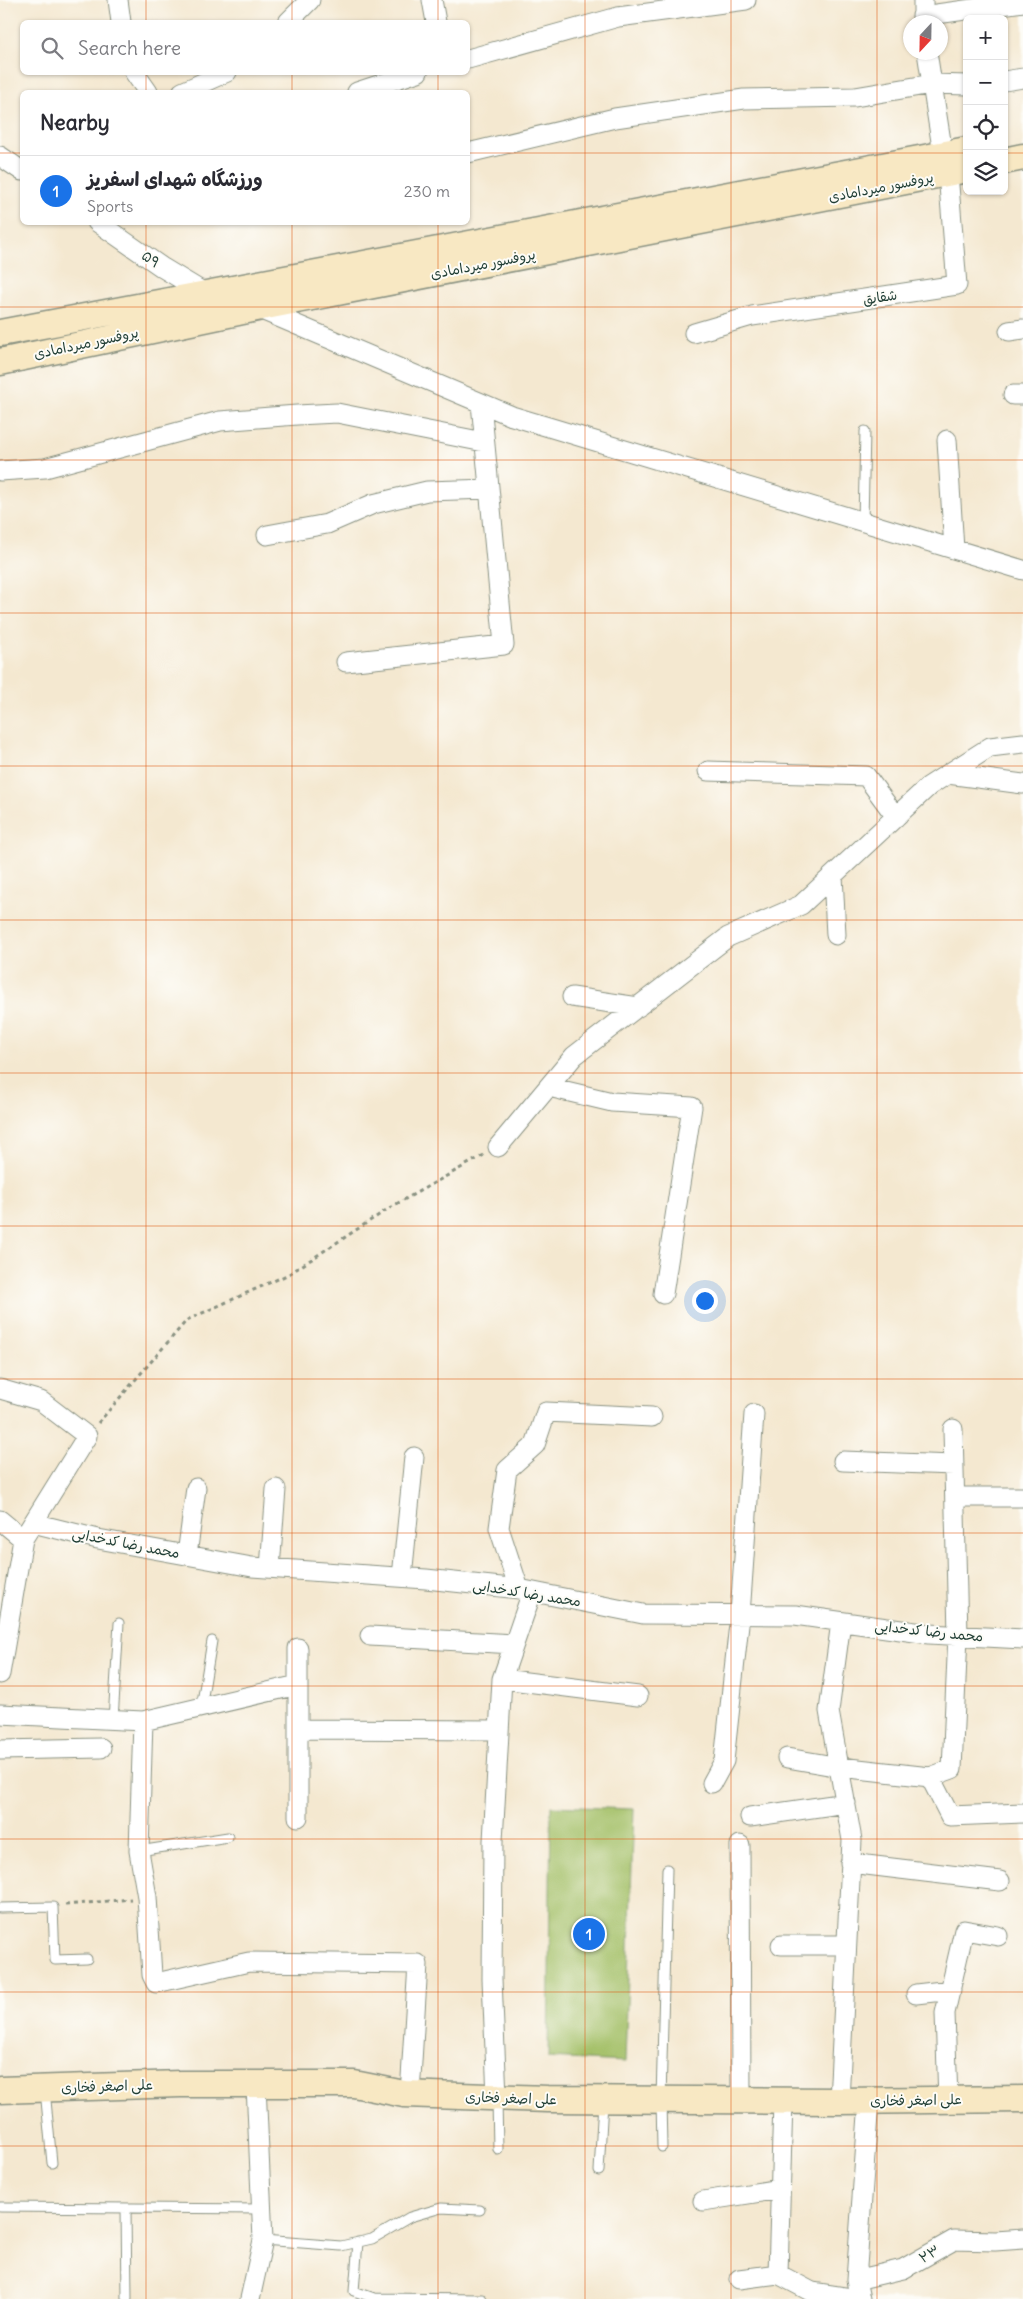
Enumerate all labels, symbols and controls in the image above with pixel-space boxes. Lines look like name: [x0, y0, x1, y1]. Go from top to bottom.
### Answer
north arrow: [903, 15, 948, 60]
map controls: [963, 15, 1008, 195]
button: +: [963, 15, 1008, 60]
search box: [20, 20, 470, 75]
icon: search: [38, 34, 66, 62]
text: Search here: [78, 36, 181, 60]
button: −: [963, 60, 1008, 105]
button: locate: [963, 105, 1008, 150]
text: Nearby: [40, 109, 110, 136]
button: layers: [963, 150, 1008, 195]
text: ورزشگاه شهدای اسفریز: [87, 167, 263, 191]
street label: پروفسور میردامادی: [827, 168, 935, 207]
text: 1: [53, 181, 59, 201]
text: 230 m: [404, 181, 450, 201]
text: Sports: [87, 196, 133, 216]
street label: پروفسور میردامادی: [429, 245, 537, 284]
street label: ۵۹: [138, 246, 164, 272]
street label: شقایق: [862, 285, 898, 309]
street label: پروفسور میردامادی: [32, 323, 140, 364]
your location: [692, 1288, 718, 1314]
street label: محمد رضا کدخدایی: [71, 1524, 181, 1562]
street label: محمد رضا کدخدایی: [472, 1576, 582, 1610]
street label: محمد رضا کدخدایی: [874, 1616, 984, 1646]
pin: 1: [573, 1915, 605, 1953]
street label: علی اصغر فخاری: [61, 2075, 153, 2097]
street label: علی اصغر فخاری: [465, 2087, 557, 2109]
street label: علی اصغر فخاری: [870, 2090, 962, 2110]
street label: ۲۳: [915, 2241, 943, 2267]

